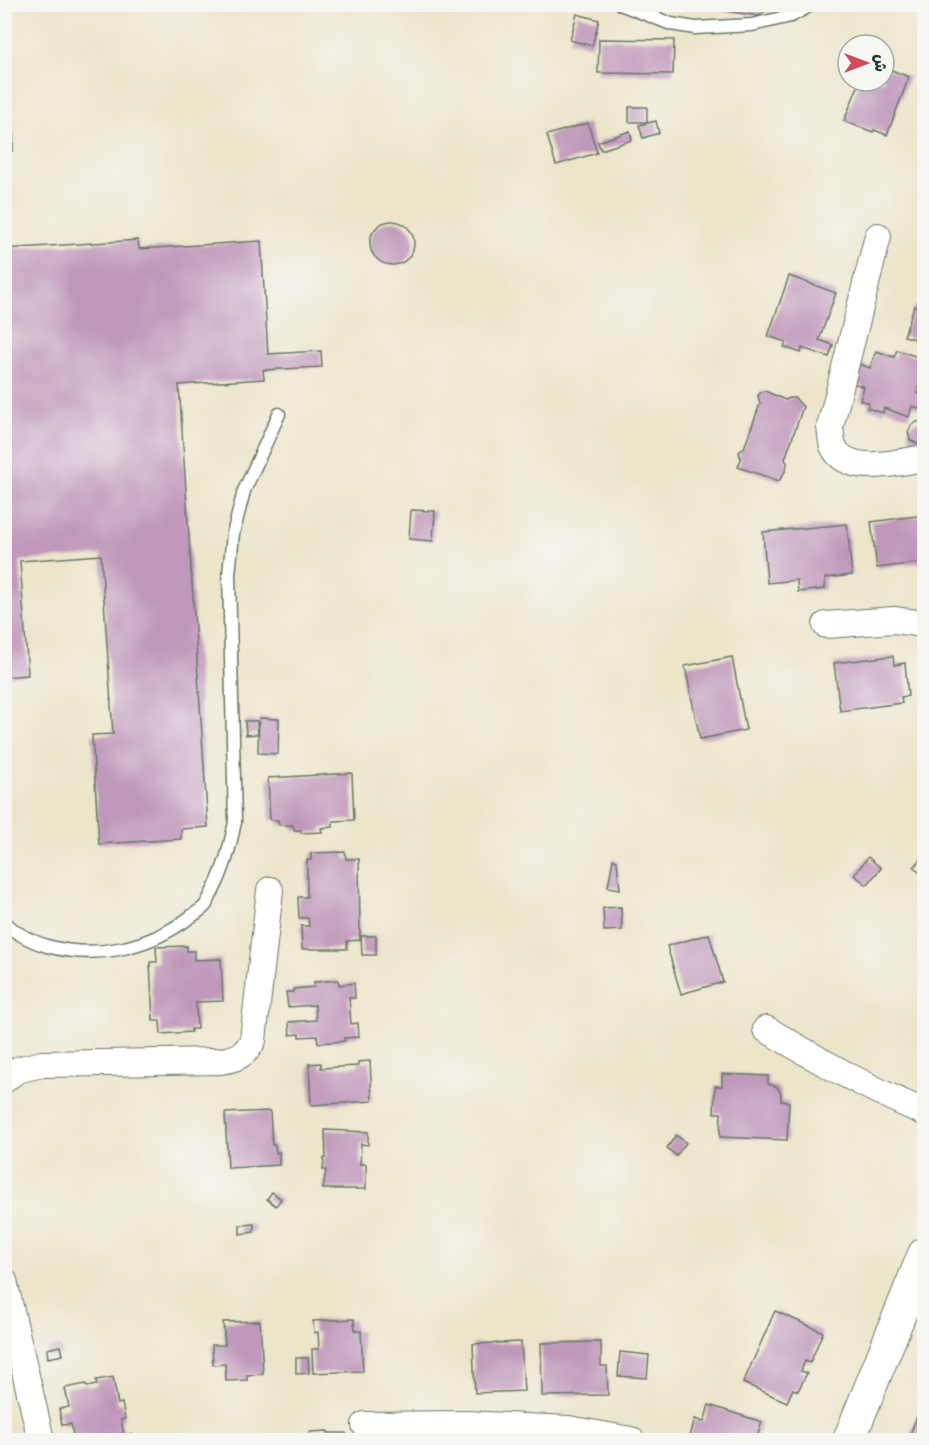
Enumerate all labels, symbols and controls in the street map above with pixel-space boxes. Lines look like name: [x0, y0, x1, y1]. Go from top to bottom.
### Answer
north arrow: [836, 33, 896, 93]
text: ش: [870, 54, 890, 72]

